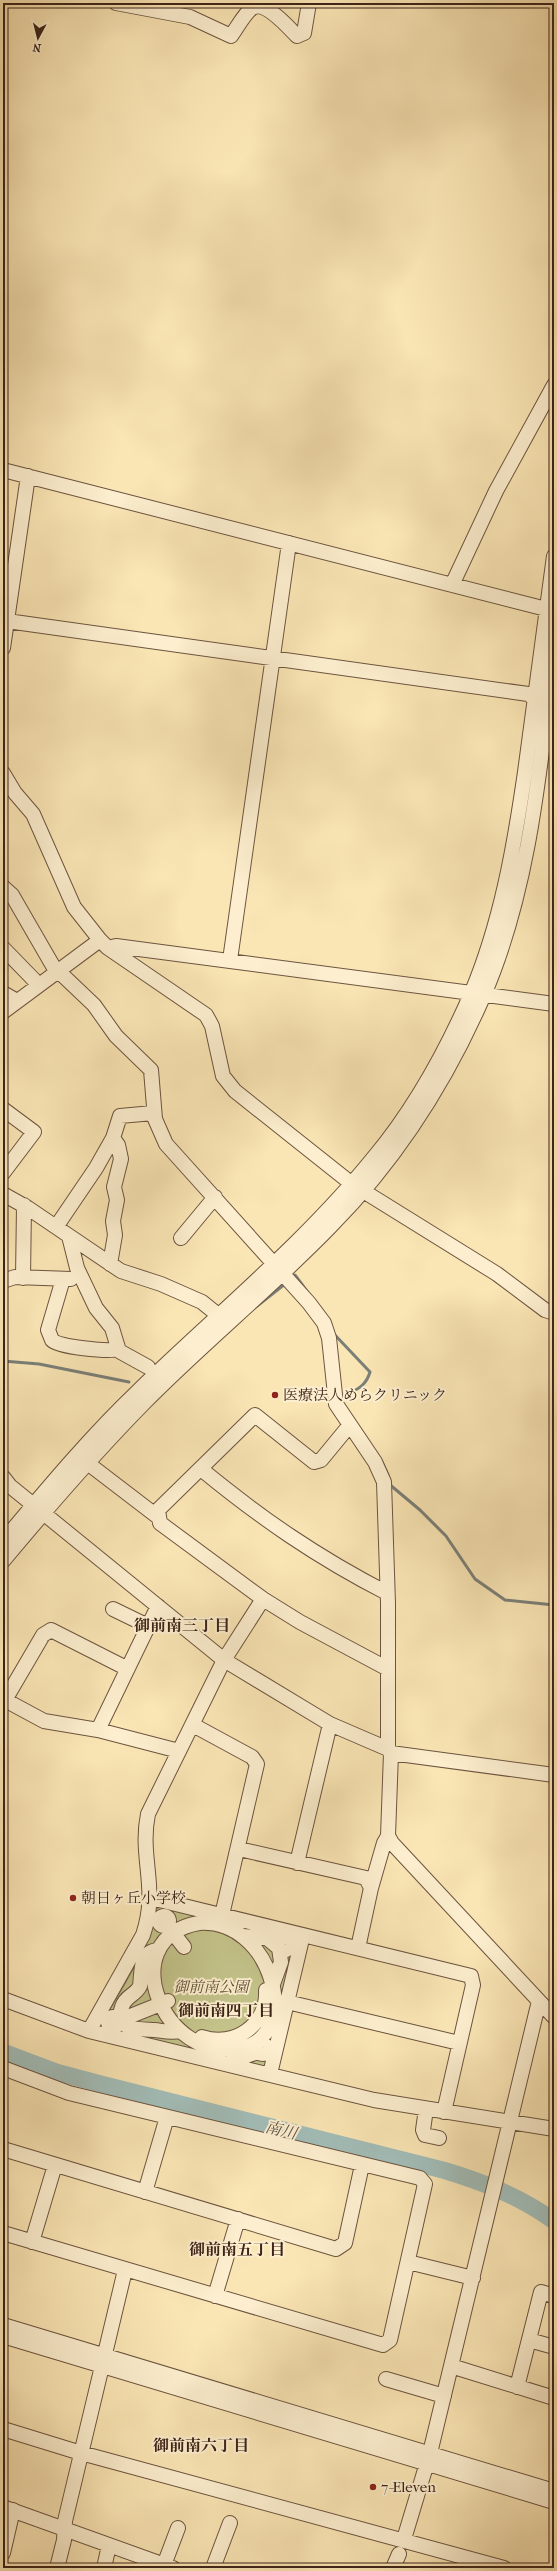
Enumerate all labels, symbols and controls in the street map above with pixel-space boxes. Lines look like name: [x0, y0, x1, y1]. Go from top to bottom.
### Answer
north arrow: [18, 18, 58, 58]
text: N: [31, 40, 42, 54]
place label: 医療法人めらクリニック: [283, 1386, 447, 1404]
marker: 医療法人めらクリニック: [270, 1390, 280, 1400]
district label: 御前南三丁目: [134, 1616, 230, 1635]
place label: 朝日ヶ丘小学校: [81, 1889, 186, 1907]
marker: 朝日ヶ丘小学校: [68, 1893, 78, 1903]
park label: 御前南公園: [173, 1978, 251, 1996]
district label: 御前南四丁目: [178, 2001, 274, 2020]
water label: 南川: [263, 2117, 301, 2144]
district label: 御前南五丁目: [189, 2240, 285, 2259]
district label: 御前南六丁目: [153, 2436, 249, 2455]
place label: 7-Eleven: [381, 2478, 436, 2496]
marker: 7-Eleven: [368, 2482, 378, 2492]

